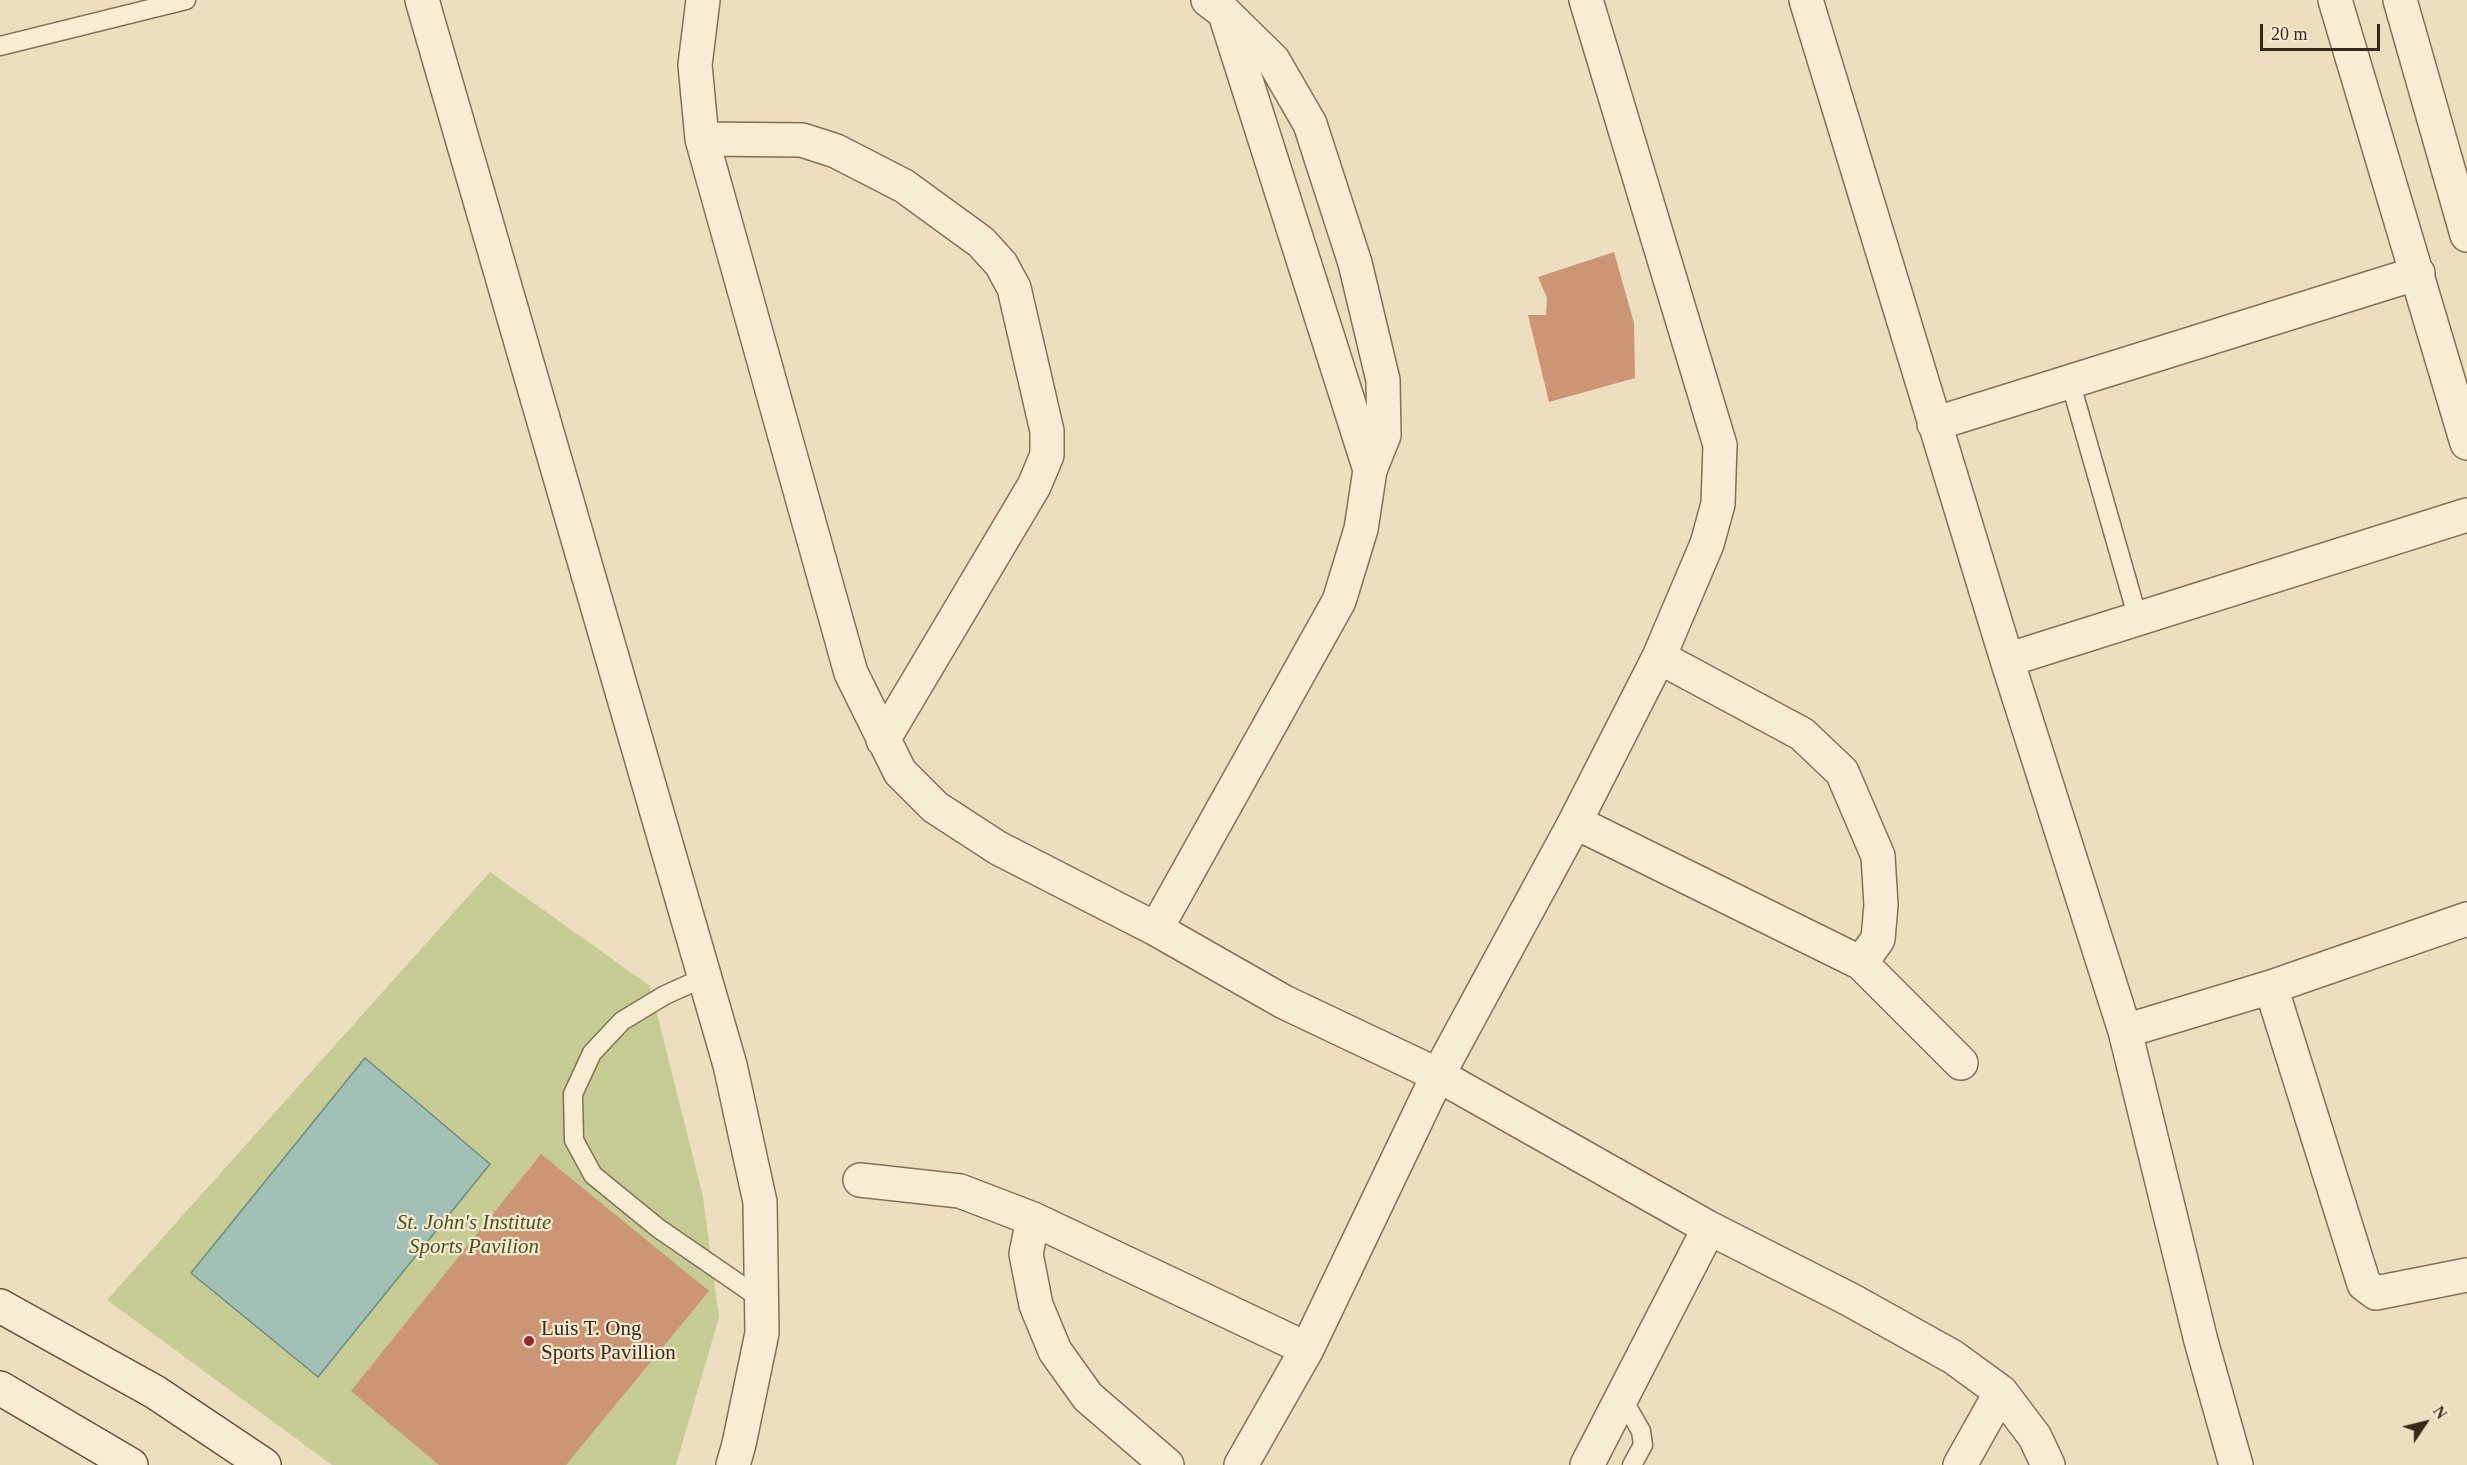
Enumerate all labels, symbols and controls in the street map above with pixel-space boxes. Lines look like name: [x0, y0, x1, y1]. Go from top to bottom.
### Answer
scale bar: [2263, 12, 2383, 50]
text: 20 m: [2271, 24, 2308, 44]
park label: St. John's Institute Sports Pavilion: [397, 1210, 551, 1260]
place label: Luis T. Ong Sports Pavillion: [541, 1316, 676, 1366]
marker: Luis T. Ong Sports Pavillion: [522, 1334, 536, 1348]
north arrow: [2395, 1393, 2455, 1453]
text: N: [2430, 1403, 2450, 1422]

